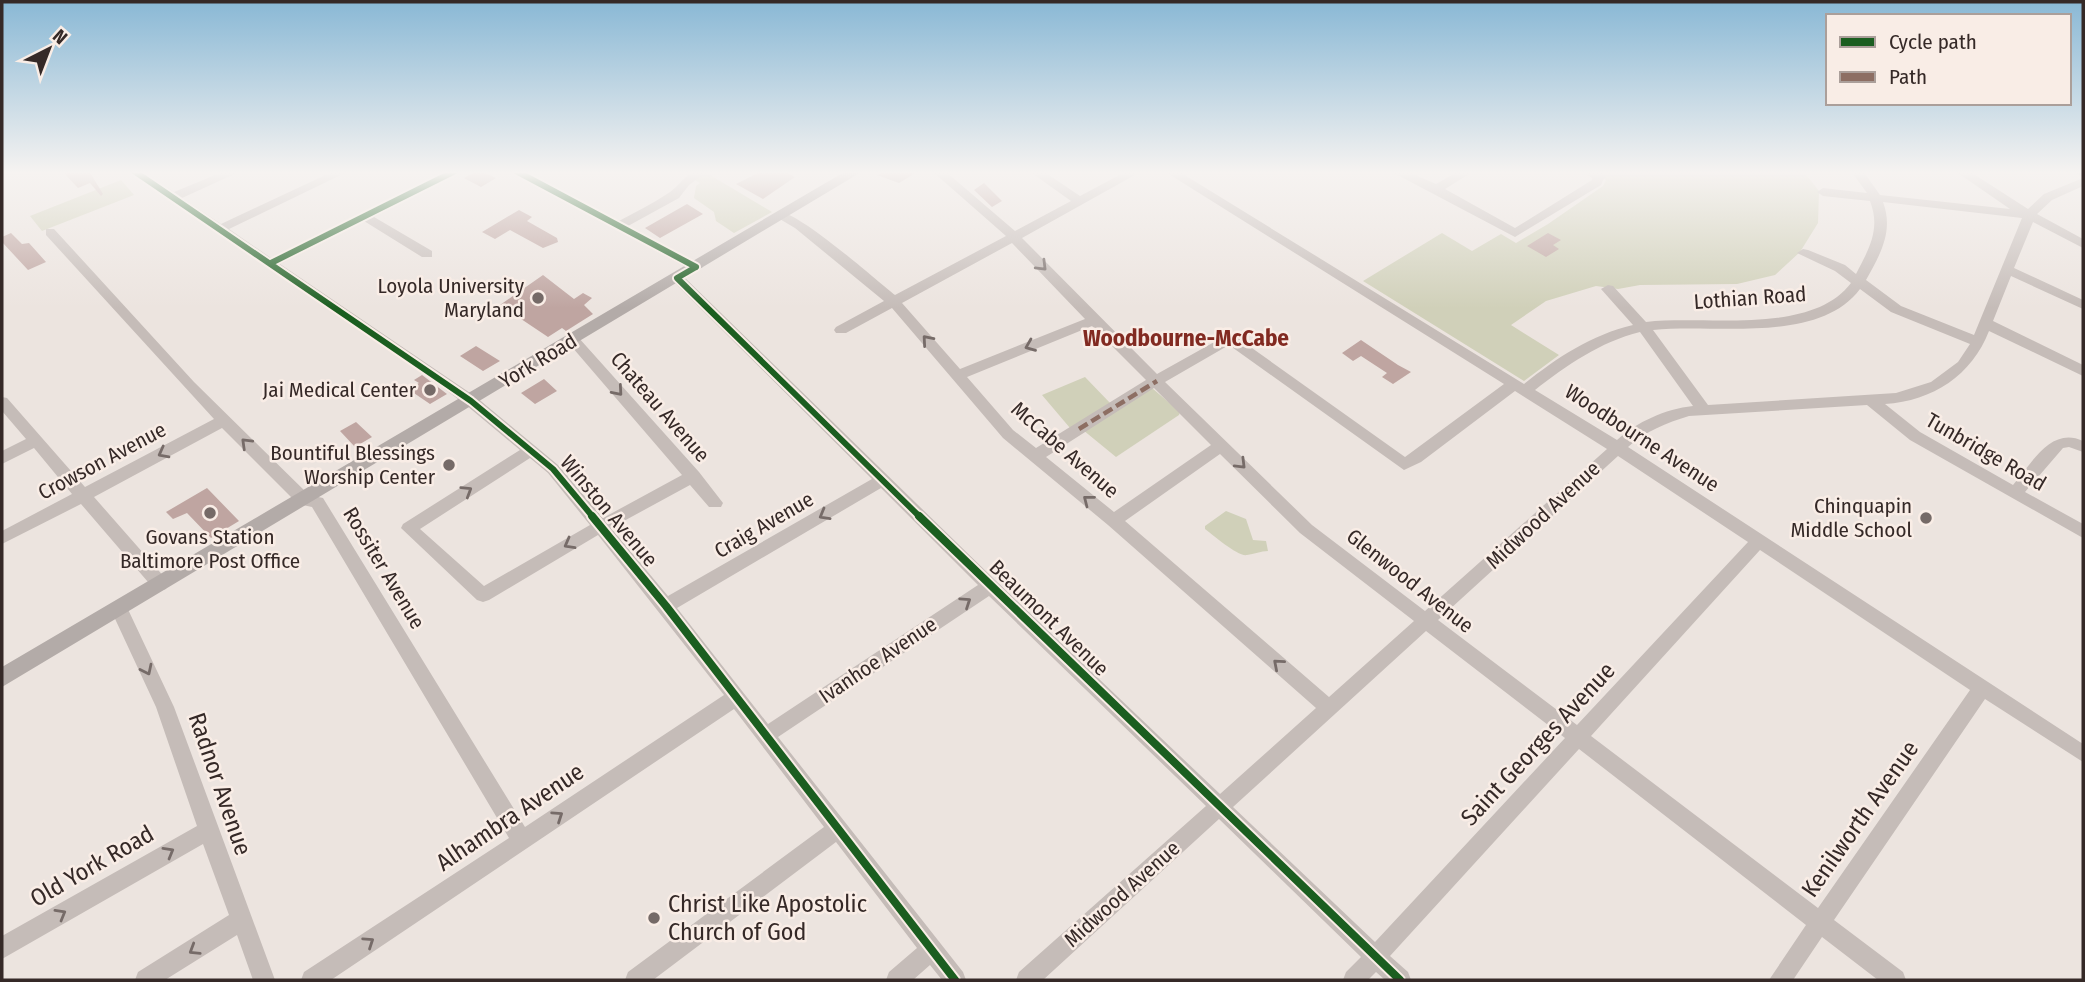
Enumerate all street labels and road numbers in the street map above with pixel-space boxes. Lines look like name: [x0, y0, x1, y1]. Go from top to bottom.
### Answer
street label: Lothian Road: [1693, 281, 1807, 315]
street label: York Road: [495, 328, 581, 394]
street label: Chateau Avenue: [605, 346, 715, 468]
street label: Woodbourne Avenue: [1560, 378, 1724, 498]
street label: McCabe Avenue: [1006, 396, 1124, 504]
street label: Tunbridge Road: [1921, 407, 2051, 497]
street label: Crowson Avenue: [34, 416, 170, 506]
street label: Winston Avenue: [555, 450, 663, 572]
street label: Midwood Avenue: [1481, 455, 1605, 575]
street label: Craig Avenue: [710, 486, 818, 564]
street label: Rossiter Avenue: [337, 502, 431, 634]
street label: Glenwood Avenue: [1341, 523, 1479, 639]
street label: Beaumont Avenue: [984, 554, 1114, 682]
street label: Ivanhoe Avenue: [814, 611, 942, 709]
street label: Saint Georges Avenue: [1455, 657, 1621, 831]
street label: Radnor Avenue: [183, 709, 257, 859]
street label: Kenilworth Avenue: [1796, 736, 1924, 902]
street label: Alhambra Avenue: [431, 757, 589, 877]
street label: Old York Road: [25, 819, 159, 913]
street label: Midwood Avenue: [1059, 835, 1185, 953]

